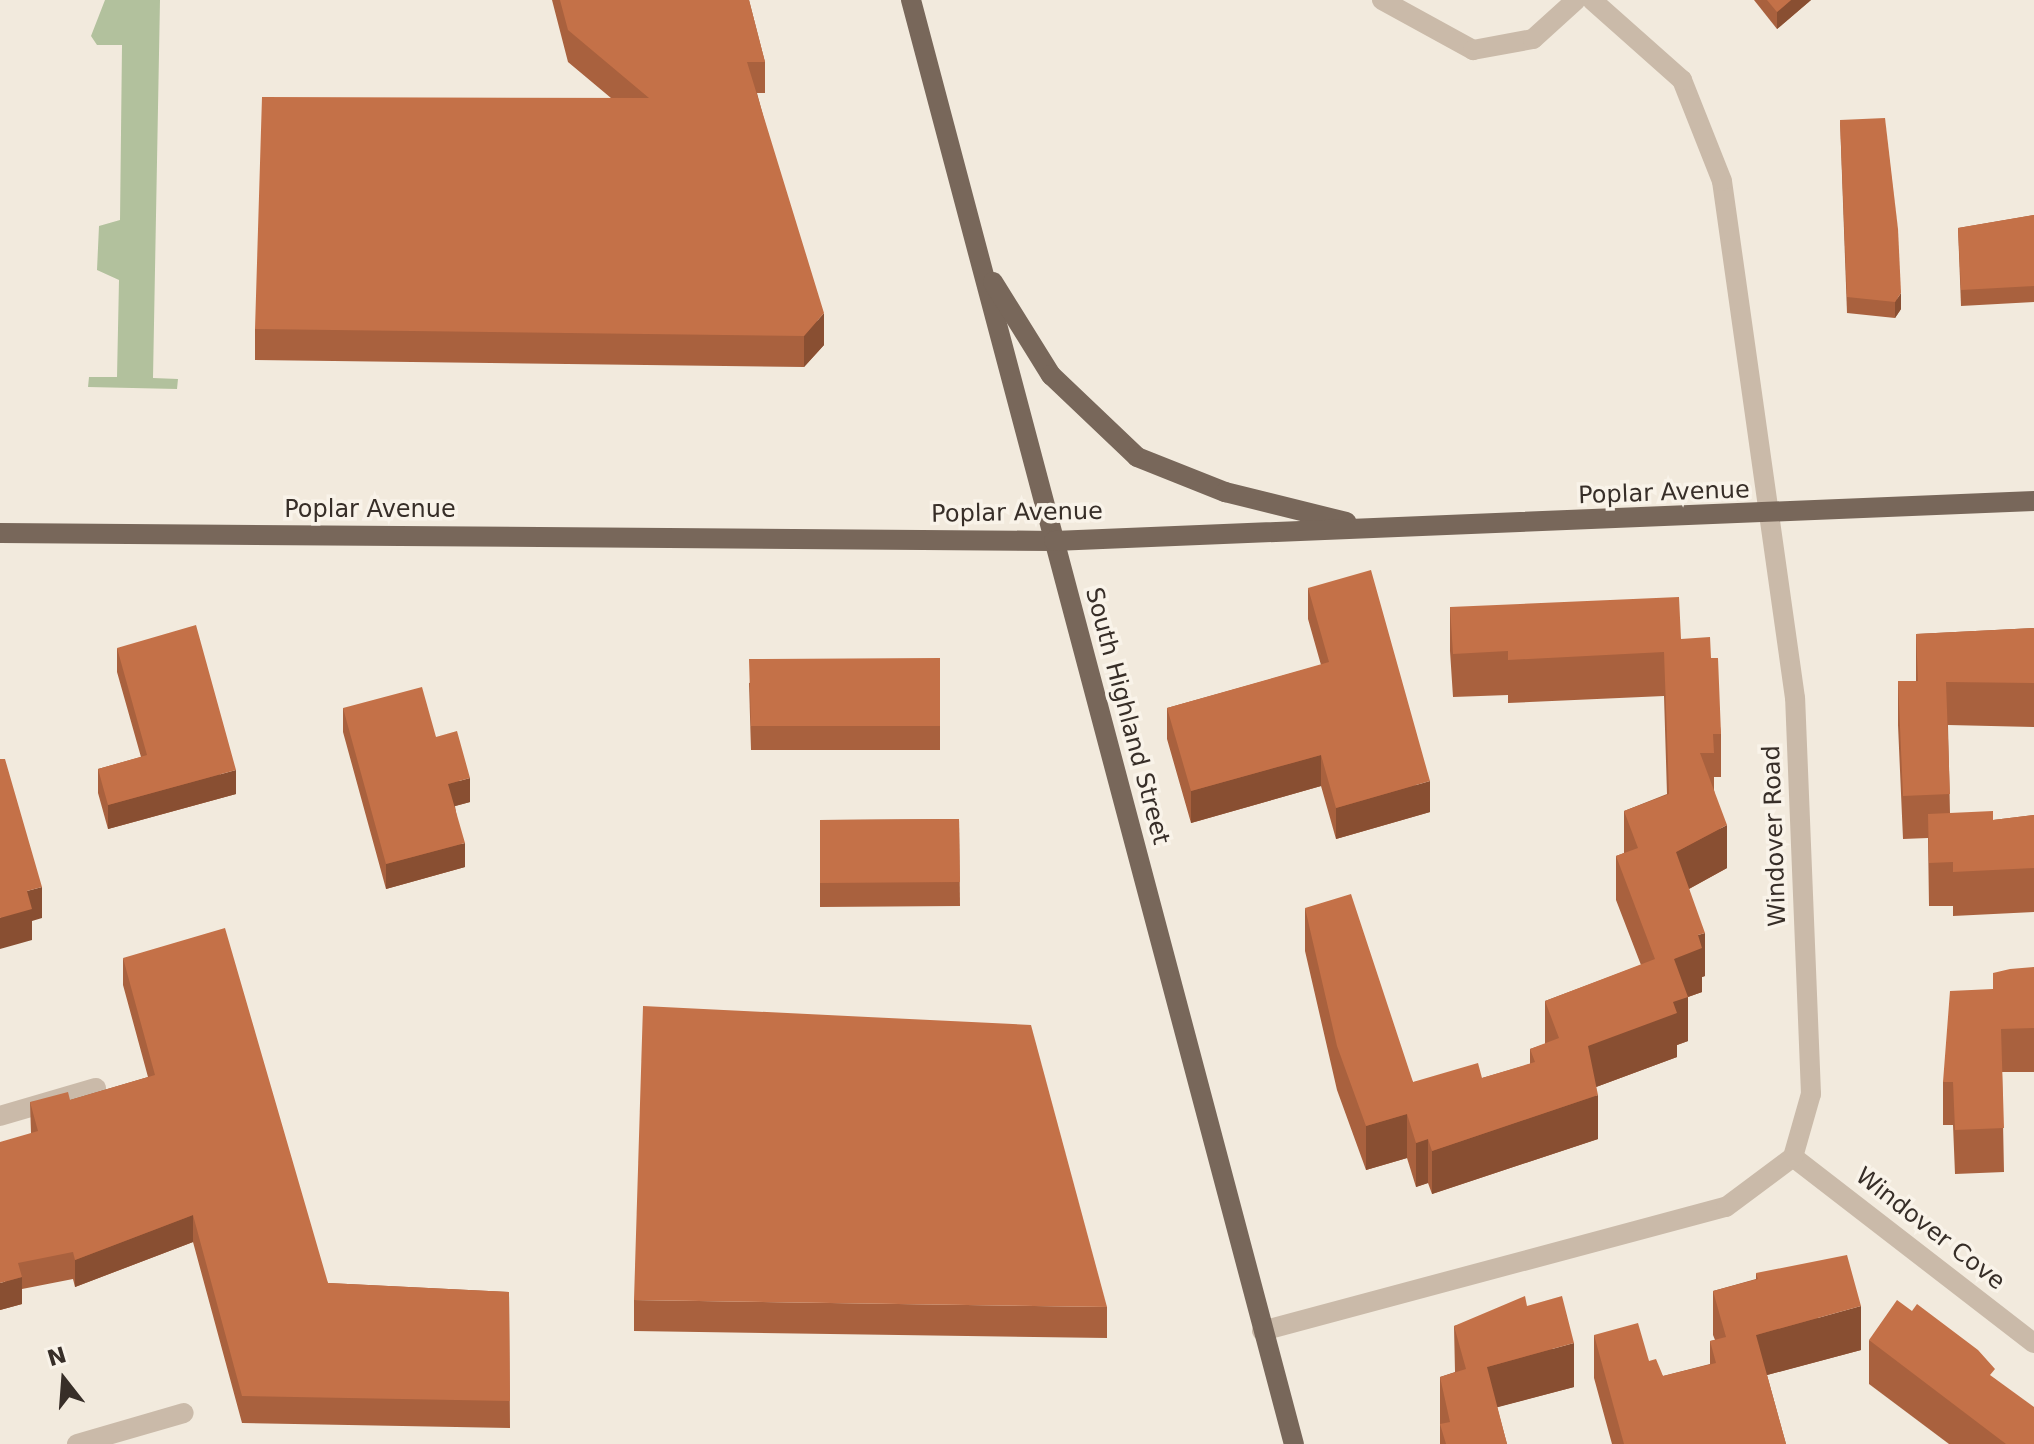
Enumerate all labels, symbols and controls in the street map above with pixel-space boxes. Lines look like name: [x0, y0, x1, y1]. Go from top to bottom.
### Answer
street label: Poplar Avenue: [1578, 476, 1750, 510]
street label: Poplar Avenue: [284, 496, 456, 524]
street label: Poplar Avenue: [931, 497, 1103, 529]
street label: South Highland Street: [1079, 584, 1175, 848]
street label: Windover Road: [1757, 745, 1793, 927]
street label: Windover Cove: [1849, 1162, 2011, 1296]
north arrow: [24, 1340, 104, 1420]
text: N: [44, 1342, 69, 1371]

